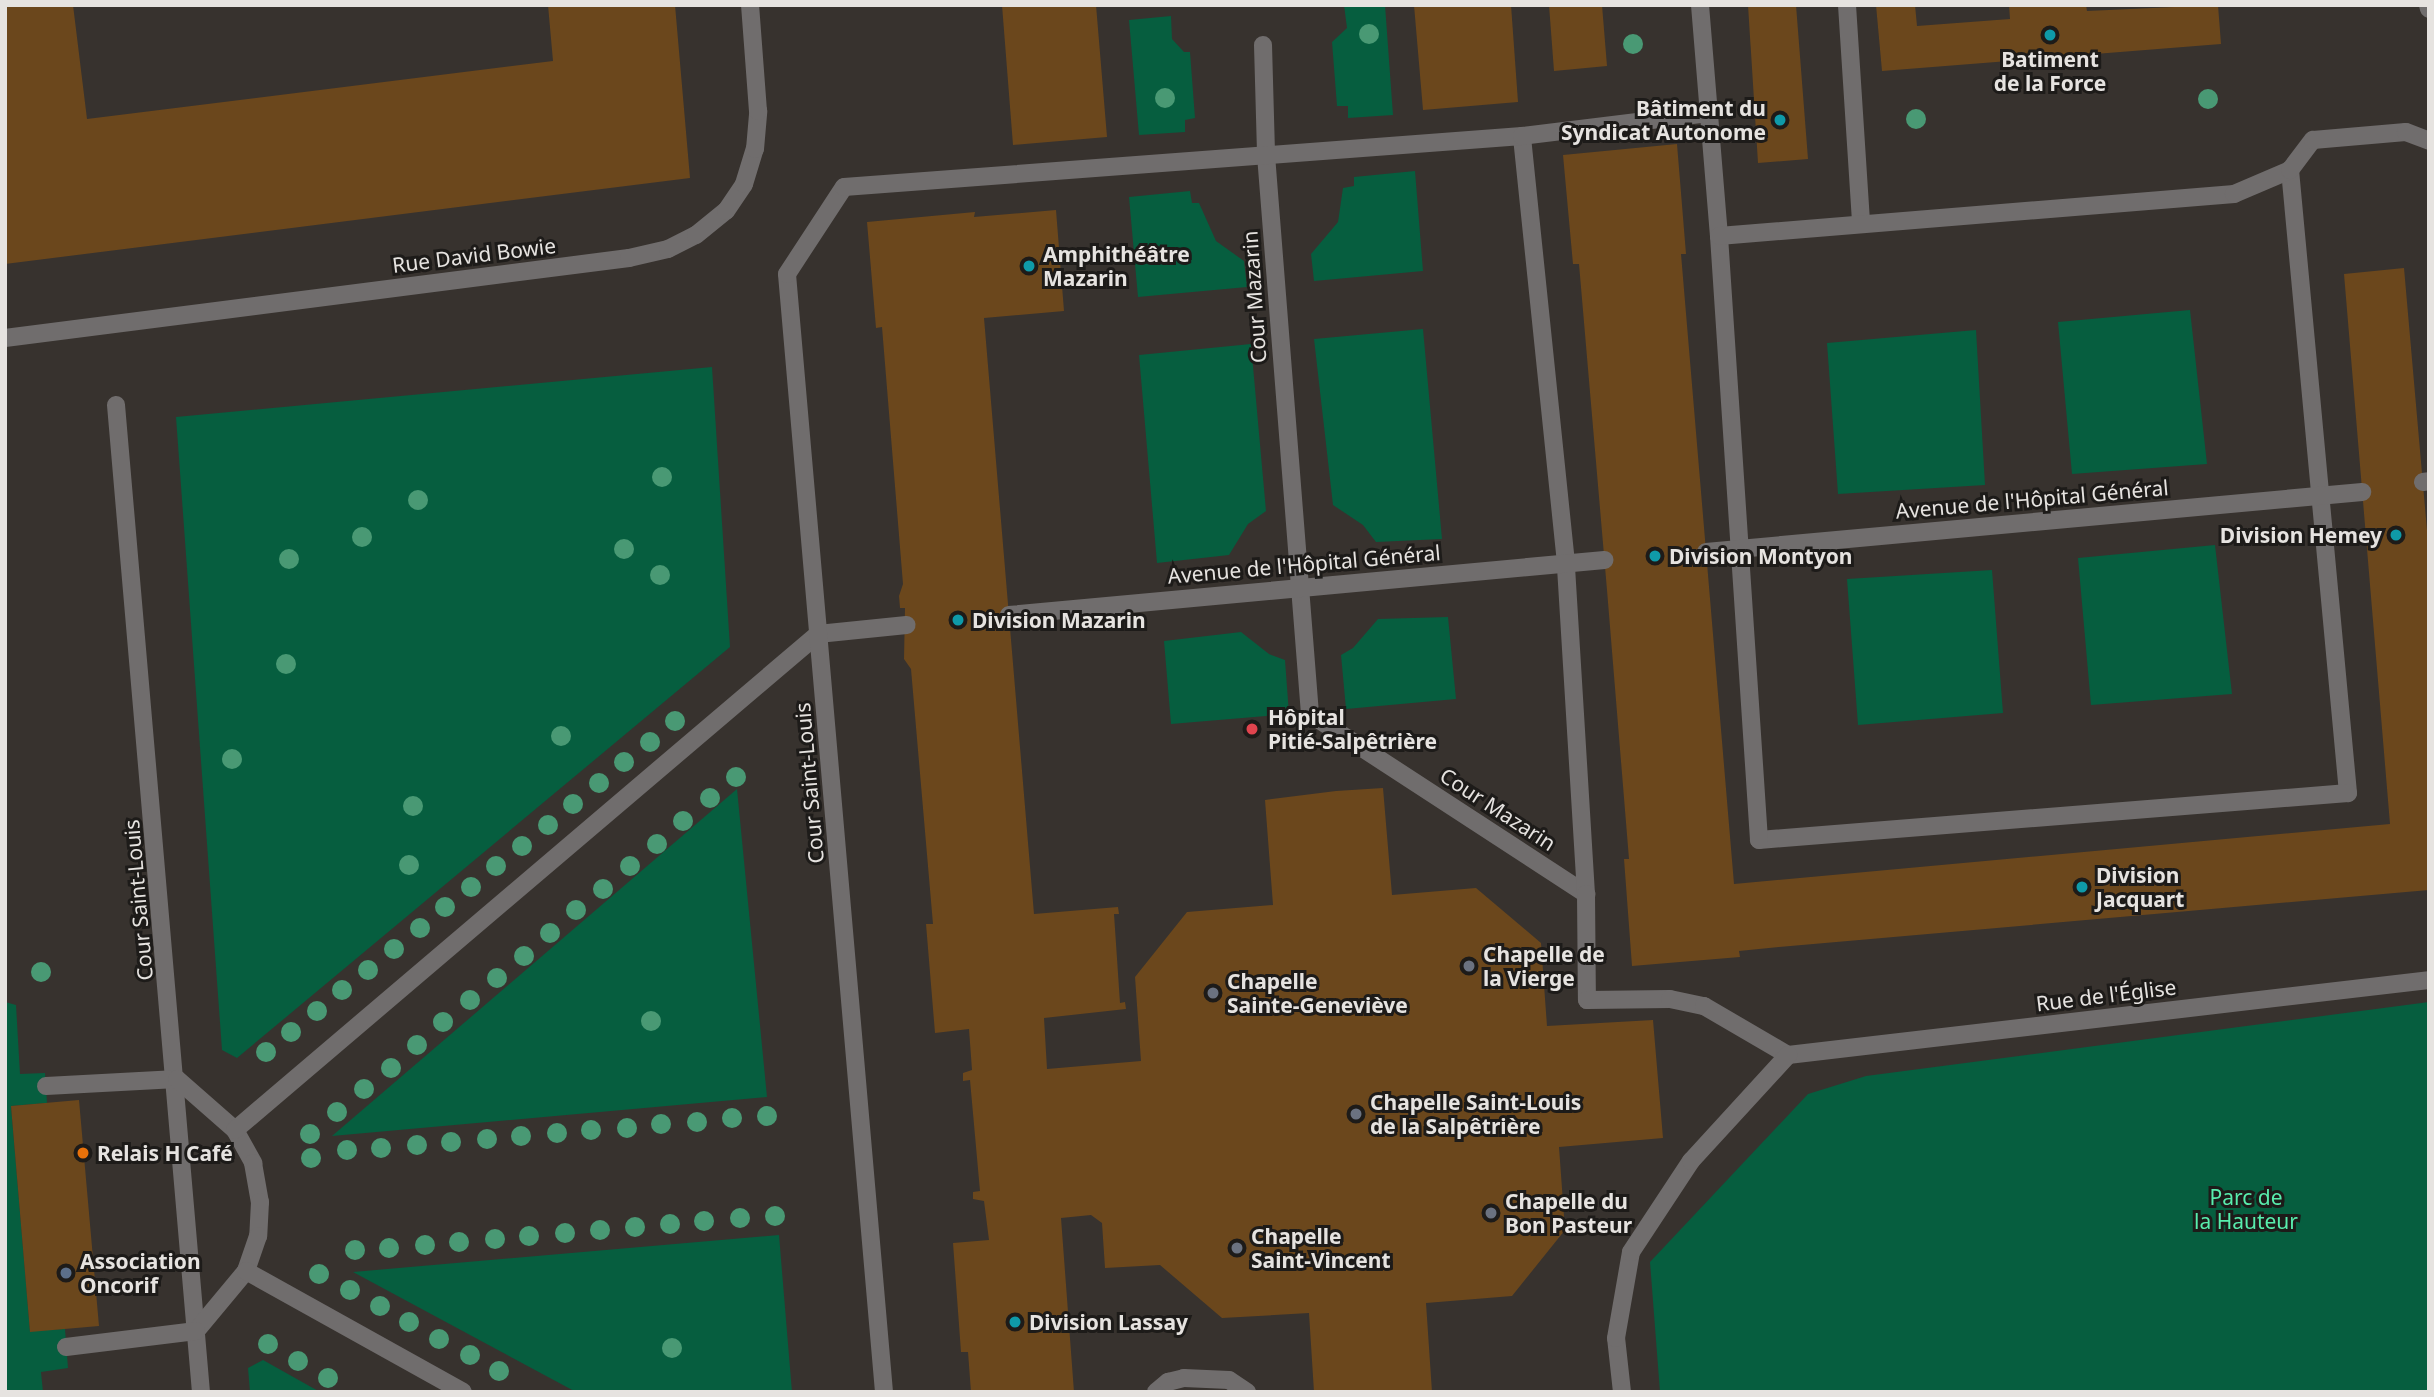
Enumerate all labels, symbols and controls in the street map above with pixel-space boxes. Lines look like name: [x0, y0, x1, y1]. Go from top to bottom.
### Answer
marker: Batiment de la Force: [2042, 27, 2058, 43]
place label: Batiment de la Force: [1994, 46, 2106, 96]
place label: Bâtiment du Syndicat Autonome: [1561, 95, 1766, 145]
marker: Bâtiment du Syndicat Autonome: [1772, 112, 1788, 128]
street label: Cour Mazarin: [1237, 230, 1271, 364]
street label: Rue David Bowie: [391, 232, 557, 278]
place label: Amphithéâtre Mazarin: [1043, 241, 1190, 291]
marker: Amphithéâtre Mazarin: [1021, 258, 1037, 274]
street label: Avenue de l'Hôpital Général: [1895, 475, 2169, 523]
place label: Division Hemey: [2220, 522, 2382, 548]
marker: Division Hemey: [2388, 527, 2404, 543]
street label: Avenue de l'Hôpital Général: [1167, 540, 1441, 588]
place label: Division Montyon: [1669, 543, 1852, 569]
marker: Division Montyon: [1647, 548, 1663, 564]
place label: Division Mazarin: [972, 607, 1146, 633]
marker: Division Mazarin: [950, 612, 966, 628]
street label: Cour Saint-Louis: [789, 702, 829, 864]
place label: Hôpital Pitié-Salpêtrière: [1268, 704, 1437, 754]
marker: Hôpital Pitié-Salpêtrière: [1242, 719, 1262, 739]
street label: Cour Mazarin: [1436, 762, 1560, 856]
street label: Cour Saint-Louis: [118, 819, 158, 981]
place label: Division Jacquart: [2096, 862, 2184, 912]
marker: Division Jacquart: [2074, 879, 2090, 895]
place label: Chapelle de la Vierge: [1483, 941, 1605, 991]
marker: Chapelle de la Vierge: [1461, 958, 1477, 974]
place label: Chapelle Sainte-Geneviève: [1227, 968, 1408, 1018]
street label: Rue de l'Église: [2034, 974, 2178, 1016]
marker: Chapelle Sainte-Geneviève: [1205, 985, 1221, 1001]
place label: Chapelle Saint-Louis de la Salpêtrière: [1370, 1089, 1581, 1139]
marker: Chapelle Saint-Louis de la Salpêtrière: [1348, 1106, 1364, 1122]
place label: Relais H Café: [97, 1140, 233, 1166]
marker: Relais H Café: [75, 1145, 91, 1161]
park label: Parc de la Hauteur: [2194, 1184, 2298, 1234]
place label: Chapelle du Bon Pasteur: [1505, 1188, 1632, 1238]
marker: Chapelle du Bon Pasteur: [1483, 1205, 1499, 1221]
place label: Chapelle Saint-Vincent: [1251, 1223, 1391, 1273]
marker: Chapelle Saint-Vincent: [1229, 1240, 1245, 1256]
place label: Association Oncorif: [80, 1248, 201, 1298]
marker: Association Oncorif: [58, 1265, 74, 1281]
place label: Division Lassay: [1029, 1309, 1188, 1335]
marker: Division Lassay: [1007, 1314, 1023, 1330]

